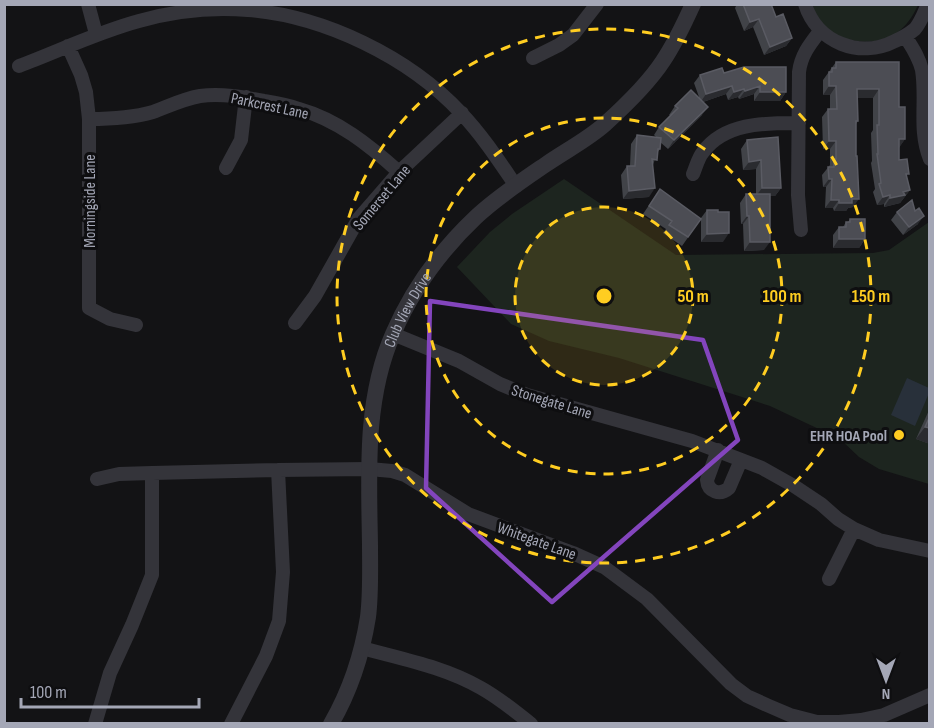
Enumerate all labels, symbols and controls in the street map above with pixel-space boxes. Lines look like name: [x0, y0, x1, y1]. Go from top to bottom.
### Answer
street label: Parkcrest Lane: [229, 89, 310, 124]
street label: Morningside Lane: [81, 154, 100, 248]
street label: Somerset Lane: [349, 161, 415, 235]
street label: Club View Drive: [381, 269, 436, 350]
centre of rings: [594, 286, 614, 306]
text: 50 m: [677, 286, 709, 307]
text: 100 m: [763, 286, 802, 307]
text: 150 m: [852, 286, 890, 307]
street label: Stonegate Lane: [509, 381, 594, 424]
place label: EHR HOA Pool: [810, 427, 887, 446]
marker: EHR HOA Pool: [892, 428, 906, 442]
street label: Whitegate Lane: [494, 518, 579, 565]
north arrow: [856, 650, 916, 710]
scale bar: [21, 671, 200, 709]
text: 100 m: [30, 682, 67, 703]
text: N: [882, 684, 890, 703]

